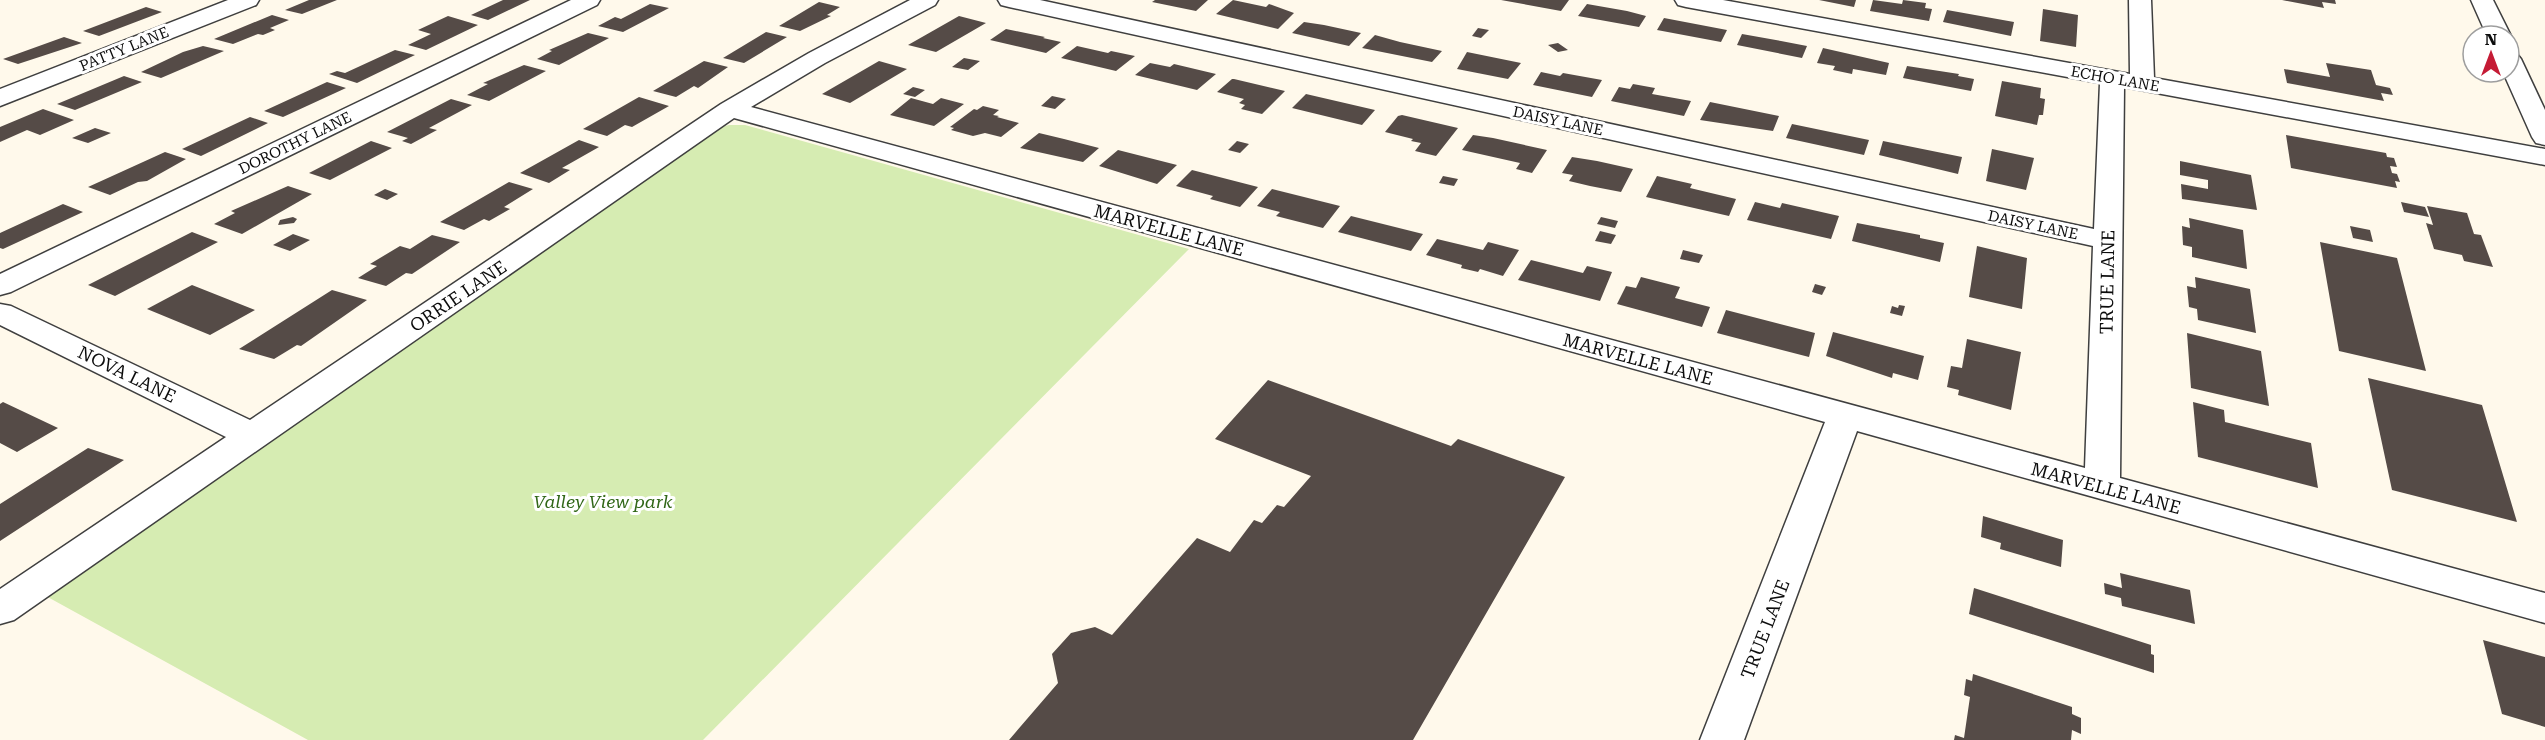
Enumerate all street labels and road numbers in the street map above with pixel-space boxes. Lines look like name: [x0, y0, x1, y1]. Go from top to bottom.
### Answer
street label: PATTY LANE: [77, 23, 171, 75]
street label: ECHO LANE: [2069, 62, 2161, 96]
street label: DAISY LANE: [1511, 103, 1605, 139]
street label: DOROTHY LANE: [236, 108, 354, 178]
street label: MARVELLE LANE: [1092, 200, 1246, 260]
street label: DAISY LANE: [1986, 207, 2080, 243]
street label: TRUE LANE: [2096, 230, 2118, 334]
street label: ORRIE LANE: [406, 256, 510, 336]
street label: MARVELLE LANE: [1561, 329, 1715, 389]
street label: NOVA LANE: [74, 341, 180, 407]
street label: MARVELLE LANE: [2029, 458, 2183, 518]
street label: TRUE LANE: [1736, 576, 1794, 682]

